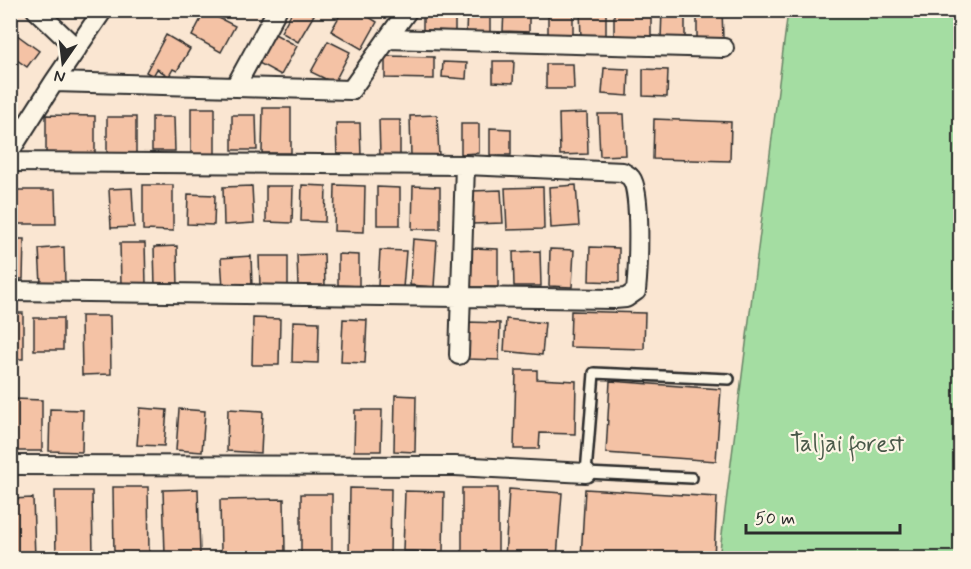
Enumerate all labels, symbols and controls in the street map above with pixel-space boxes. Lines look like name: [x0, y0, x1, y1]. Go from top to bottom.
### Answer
north arrow: [33, 33, 93, 93]
text: N: [52, 65, 67, 88]
park label: Taljai forest: [790, 429, 905, 462]
scale bar: [746, 497, 900, 535]
text: 50 m: [755, 507, 795, 531]

